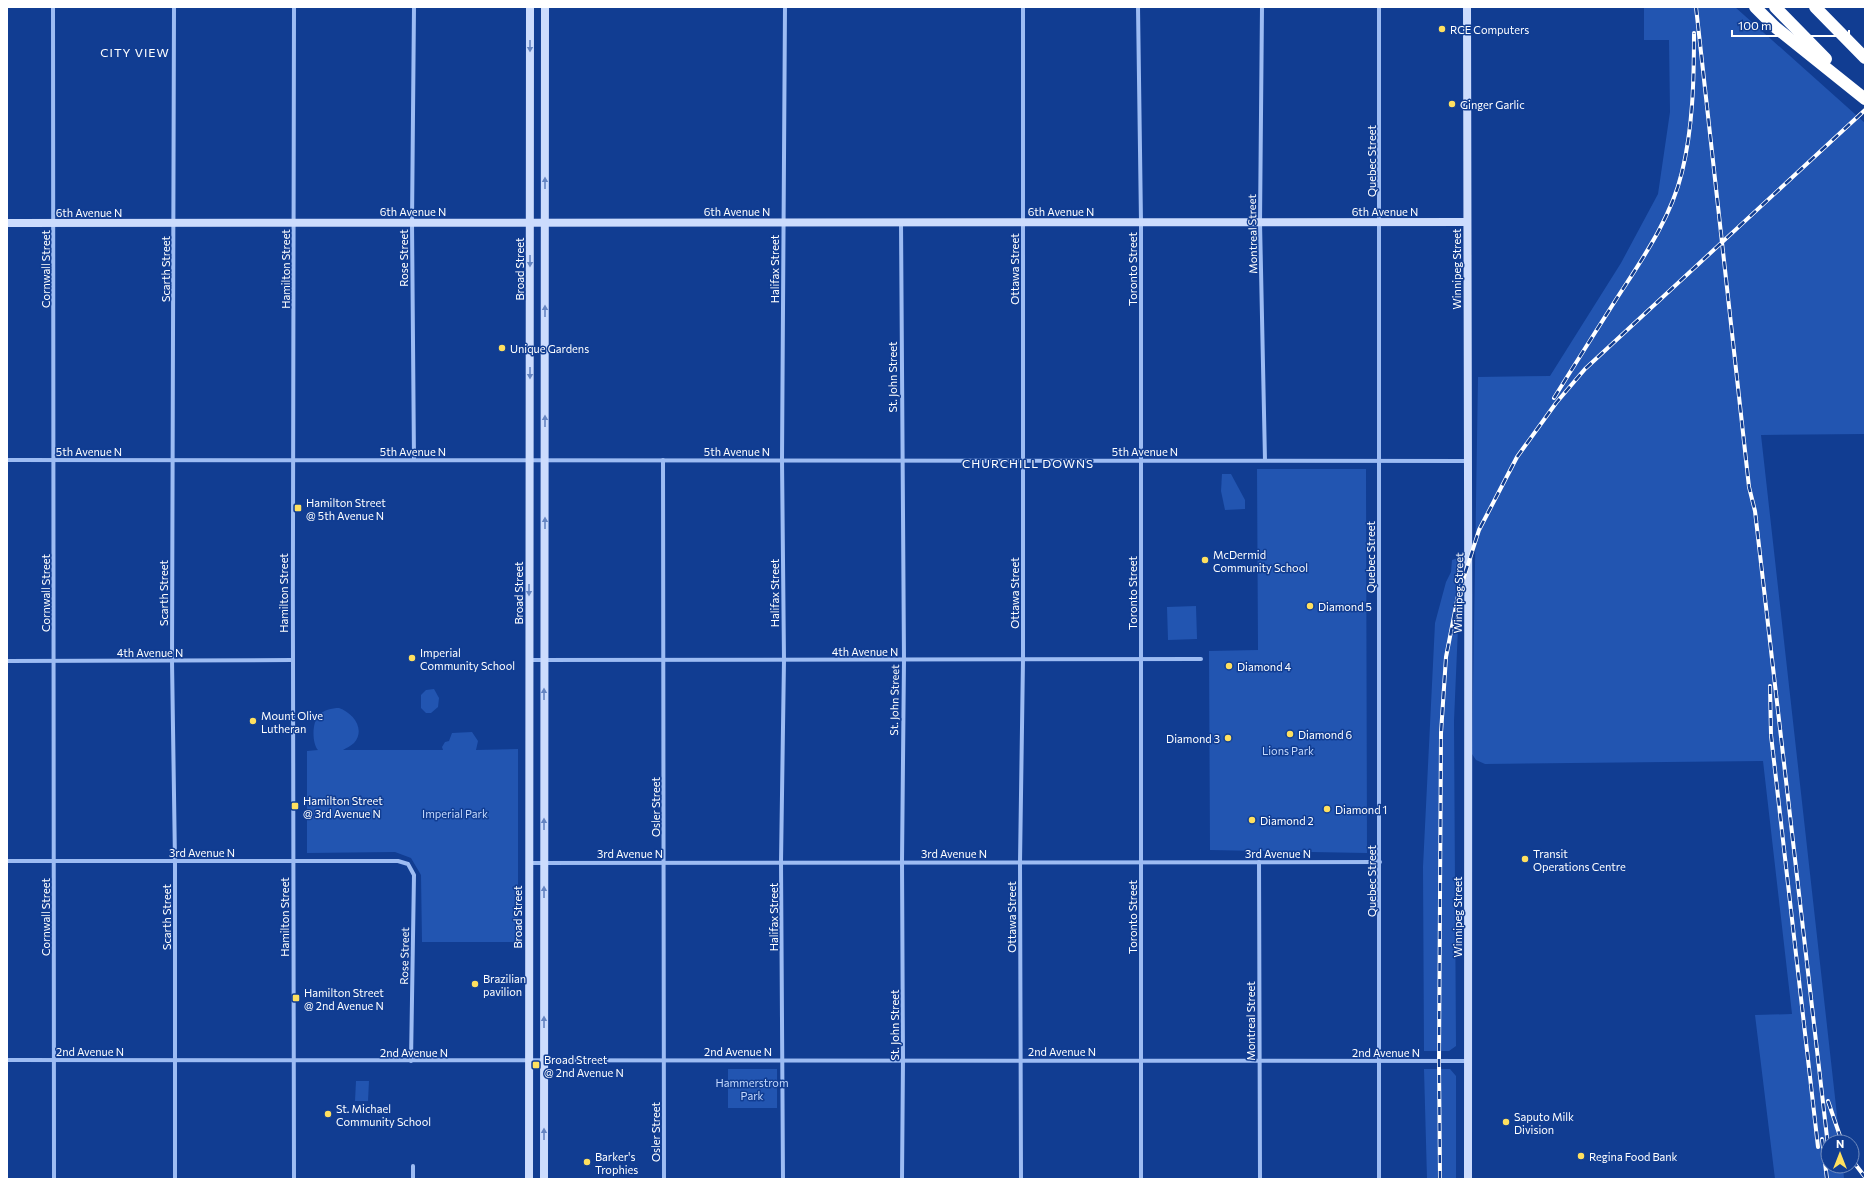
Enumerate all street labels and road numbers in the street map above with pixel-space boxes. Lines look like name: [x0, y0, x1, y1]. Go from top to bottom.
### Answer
street label: Quebec Street: [1365, 125, 1378, 197]
street label: Montreal Street: [1245, 194, 1259, 274]
street label: 6th Avenue N: [380, 205, 446, 218]
street label: 6th Avenue N: [704, 205, 770, 218]
street label: 6th Avenue N: [1028, 205, 1094, 218]
street label: 6th Avenue N: [1352, 205, 1418, 218]
street label: 6th Avenue N: [56, 206, 122, 219]
street label: Winnipeg Street: [1450, 228, 1463, 309]
street label: Hamilton Street: [279, 229, 292, 309]
street label: Rose Street: [397, 229, 410, 287]
street label: Cornwall Street: [39, 230, 52, 308]
street label: Toronto Street: [1126, 231, 1139, 306]
street label: Ottawa Street: [1008, 233, 1021, 305]
street label: Halifax Street: [768, 234, 781, 303]
street label: Scarth Street: [159, 235, 172, 302]
street label: Broad Street: [513, 237, 526, 301]
street label: St. John Street: [886, 341, 900, 413]
street label: 5th Avenue N: [56, 445, 122, 458]
street label: 5th Avenue N: [380, 445, 446, 458]
street label: 5th Avenue N: [704, 445, 770, 458]
street label: 5th Avenue N: [1112, 445, 1178, 458]
street label: Quebec Street: [1364, 521, 1377, 593]
street label: Winnipeg Street: [1451, 552, 1465, 634]
street label: Hamilton Street: [277, 553, 290, 633]
street label: Cornwall Street: [39, 554, 52, 632]
street label: Toronto Street: [1126, 555, 1139, 630]
street label: Ottawa Street: [1008, 557, 1021, 629]
street label: Halifax Street: [768, 558, 781, 627]
street label: Scarth Street: [157, 559, 170, 626]
street label: Broad Street: [512, 561, 525, 625]
street label: 4th Avenue N: [832, 645, 898, 658]
street label: 4th Avenue N: [117, 646, 183, 659]
street label: St. John Street: [887, 664, 902, 736]
street label: Osler Street: [649, 776, 662, 837]
street label: Quebec Street: [1365, 845, 1378, 917]
street label: 3rd Avenue N: [169, 846, 235, 859]
street label: 3rd Avenue N: [597, 847, 663, 860]
street label: 3rd Avenue N: [921, 847, 987, 860]
street label: 3rd Avenue N: [1245, 847, 1311, 860]
street label: Winnipeg Street: [1451, 876, 1464, 957]
street label: Hamilton Street: [278, 877, 291, 957]
street label: Cornwall Street: [39, 878, 52, 956]
street label: Toronto Street: [1126, 879, 1139, 954]
street label: Ottawa Street: [1005, 881, 1018, 953]
street label: Halifax Street: [767, 882, 780, 951]
street label: Scarth Street: [160, 883, 173, 950]
street label: Broad Street: [511, 885, 524, 949]
street label: Rose Street: [397, 927, 411, 985]
street label: Montreal Street: [1244, 981, 1257, 1061]
street label: St. John Street: [888, 989, 902, 1061]
street label: 2nd Avenue N: [56, 1045, 124, 1058]
street label: 2nd Avenue N: [704, 1045, 772, 1058]
street label: 2nd Avenue N: [1028, 1045, 1096, 1058]
street label: 2nd Avenue N: [380, 1046, 448, 1059]
street label: 2nd Avenue N: [1352, 1046, 1420, 1059]
street label: Osler Street: [649, 1101, 662, 1162]

